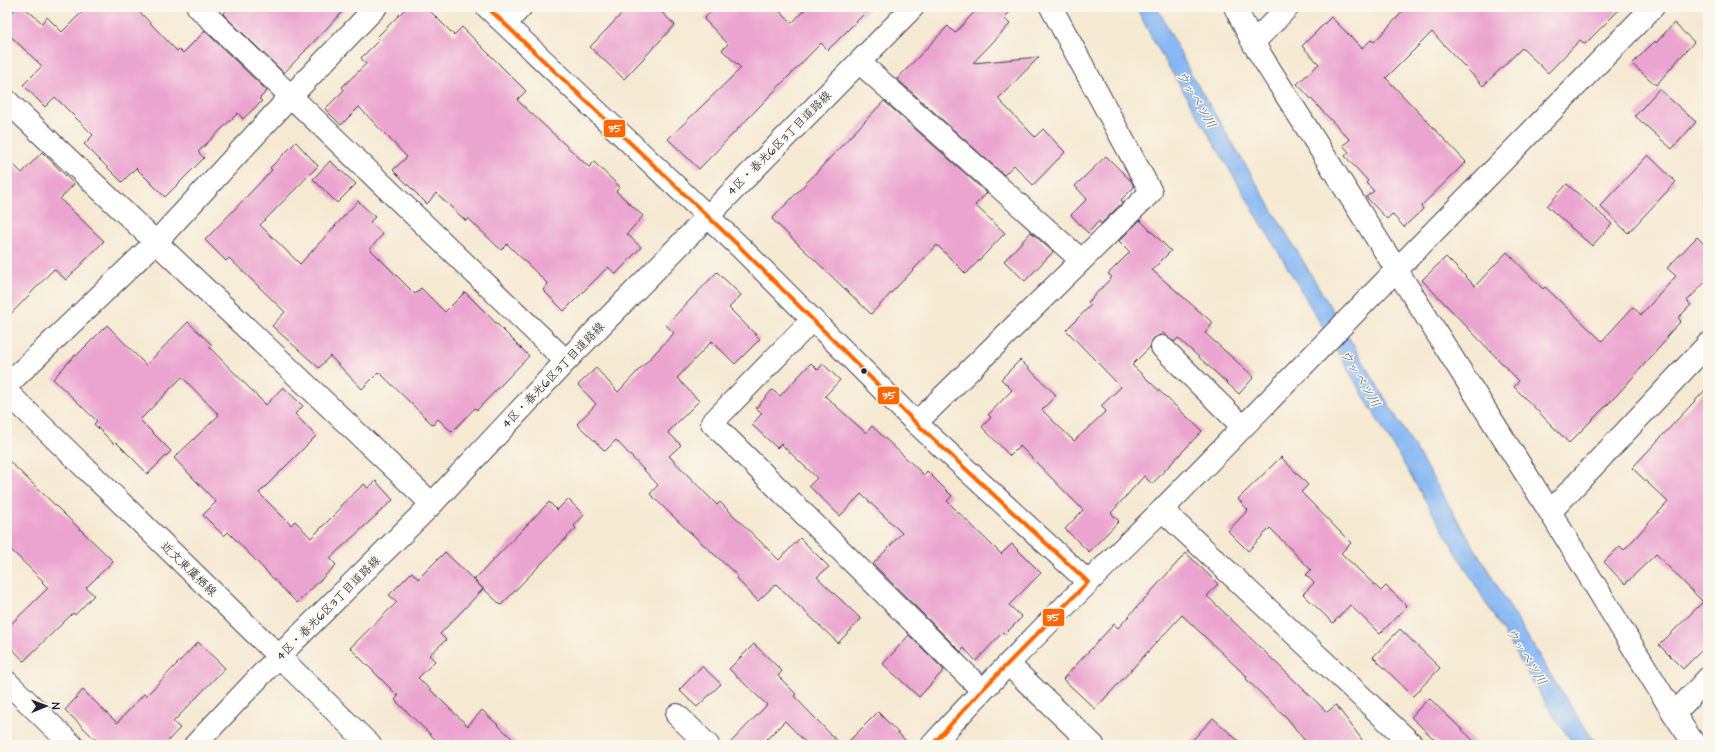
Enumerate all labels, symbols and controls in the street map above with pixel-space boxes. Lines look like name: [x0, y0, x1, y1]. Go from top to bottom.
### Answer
water label: ウッペツ川: [1172, 67, 1221, 132]
street label: 4区・春光6区3丁目道路線: [723, 87, 836, 200]
line badge: 35: [603, 119, 626, 138]
text: 35: [607, 121, 622, 136]
street label: 4区・春光6区3丁目道路線: [498, 318, 609, 432]
water label: ウッペツ川: [1336, 346, 1385, 411]
unlabelled marker: [859, 366, 869, 376]
line badge: 35: [877, 386, 900, 405]
text: 35: [881, 388, 896, 403]
street label: 近文東鷹栖線: [157, 538, 220, 600]
street label: 4区・春光6区3丁目道路線: [272, 552, 385, 665]
line badge: 35: [1042, 608, 1065, 627]
text: 35: [1045, 610, 1060, 625]
water label: ウッペツ川: [1501, 624, 1551, 689]
north arrow: [26, 686, 66, 726]
text: N: [48, 702, 63, 710]

